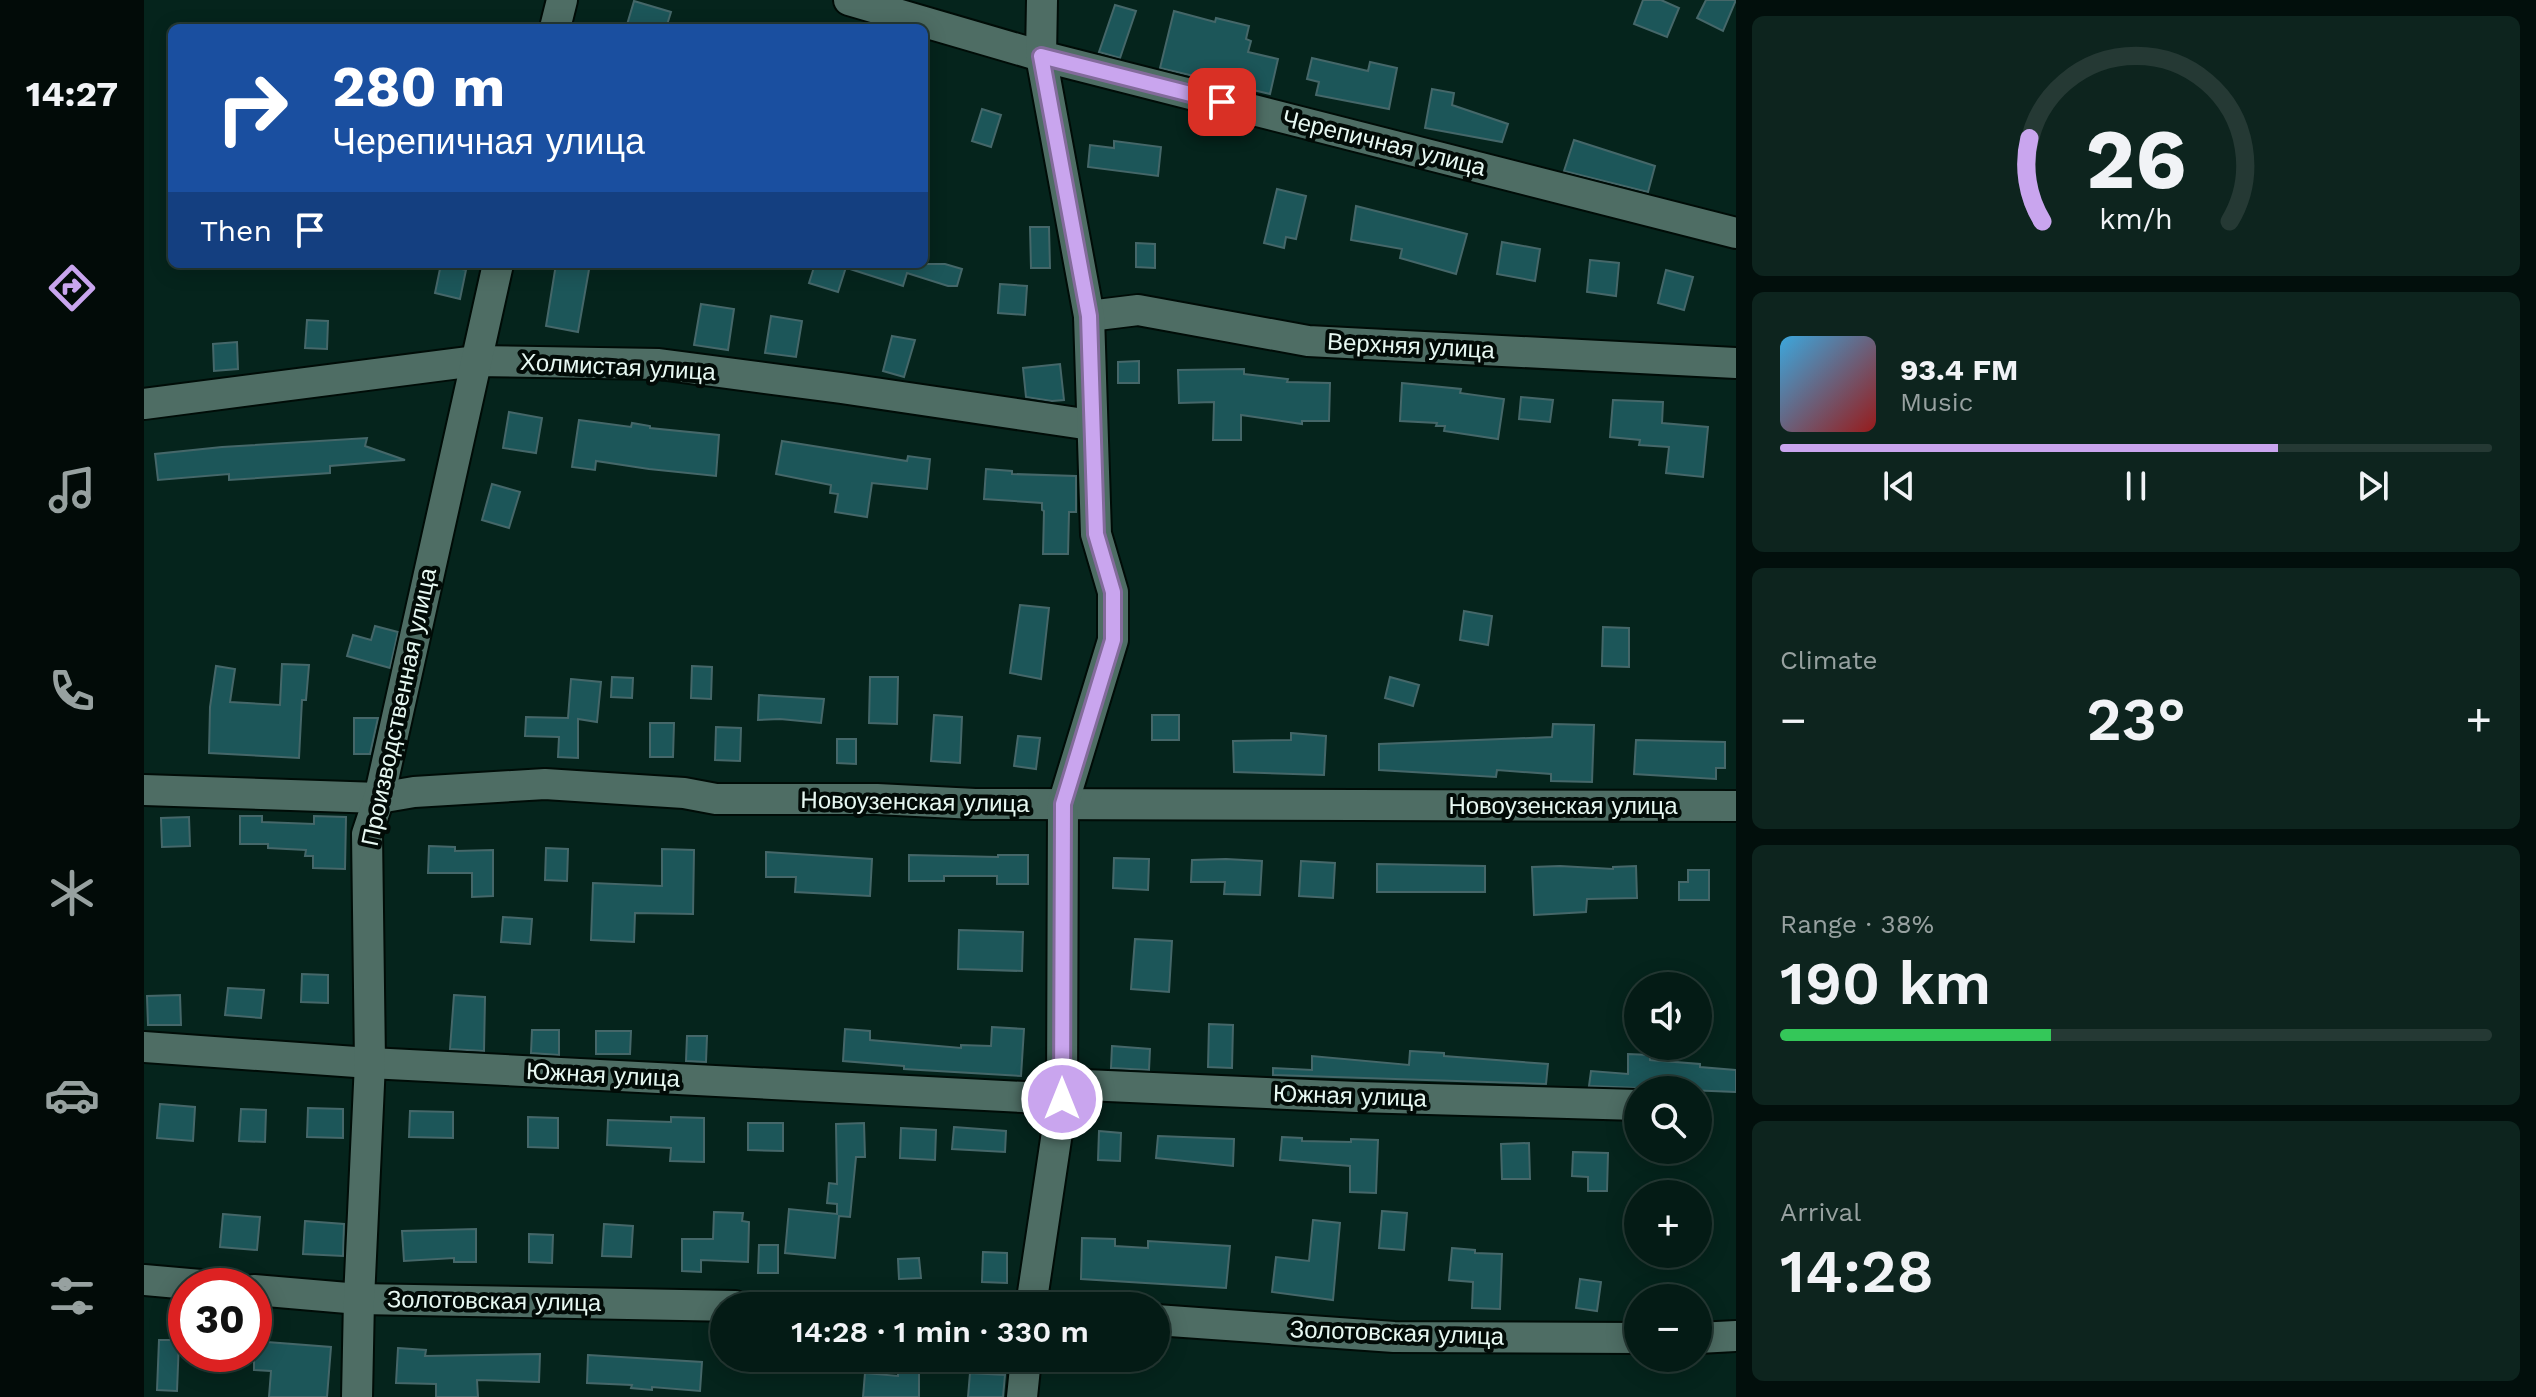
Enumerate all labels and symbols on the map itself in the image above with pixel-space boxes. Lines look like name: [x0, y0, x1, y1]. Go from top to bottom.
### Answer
pin: [1188, 68, 1256, 136]
street label: Черепичная улица: [1279, 104, 1489, 182]
street label: Верхняя улица: [1326, 328, 1496, 364]
street label: Холмистая улица: [520, 348, 717, 386]
street label: Производственная улица: [356, 565, 442, 849]
street label: Новоузенская улица: [800, 786, 1030, 818]
street label: Новоузенская улица: [1448, 792, 1678, 820]
street label: Южная улица: [525, 1057, 681, 1093]
position arrow: [1020, 1057, 1104, 1141]
street label: Южная улица: [1273, 1079, 1428, 1113]
speed limit sign: 30: [168, 1268, 272, 1372]
street label: Золотовская улица: [387, 1285, 602, 1317]
street label: Золотовская улица: [1289, 1315, 1505, 1351]

